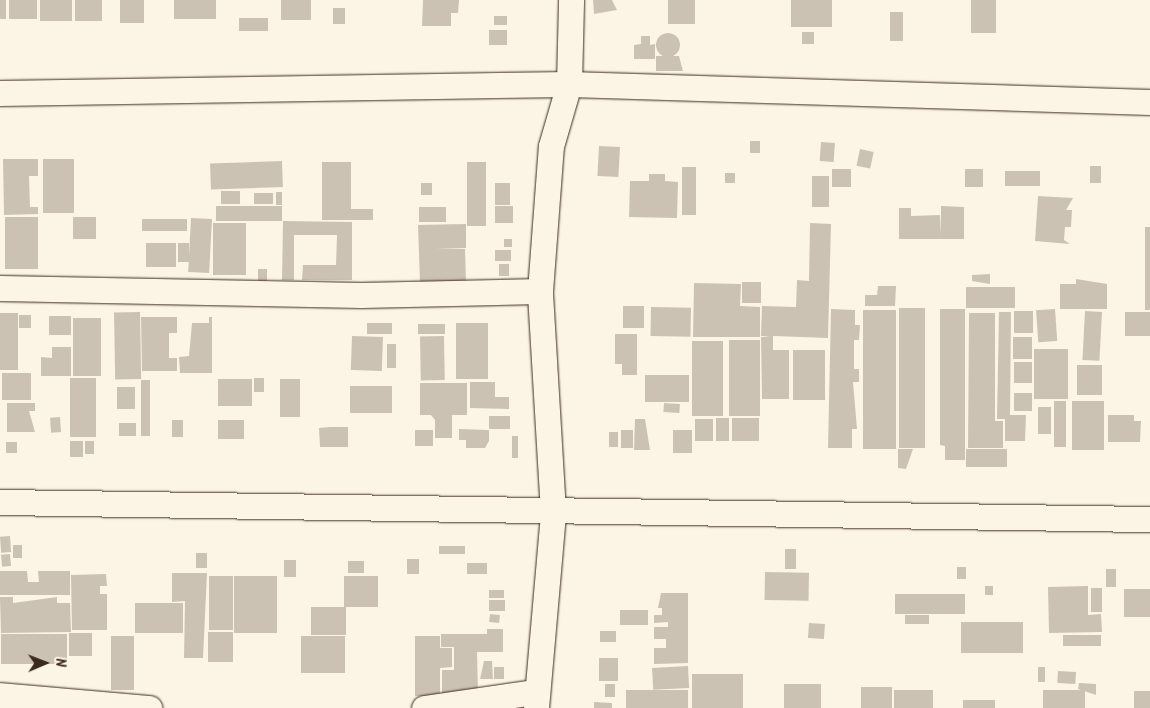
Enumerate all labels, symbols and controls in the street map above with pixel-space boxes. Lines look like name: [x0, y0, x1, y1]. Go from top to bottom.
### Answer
north arrow: [20, 638, 70, 688]
text: N: [49, 658, 71, 667]

